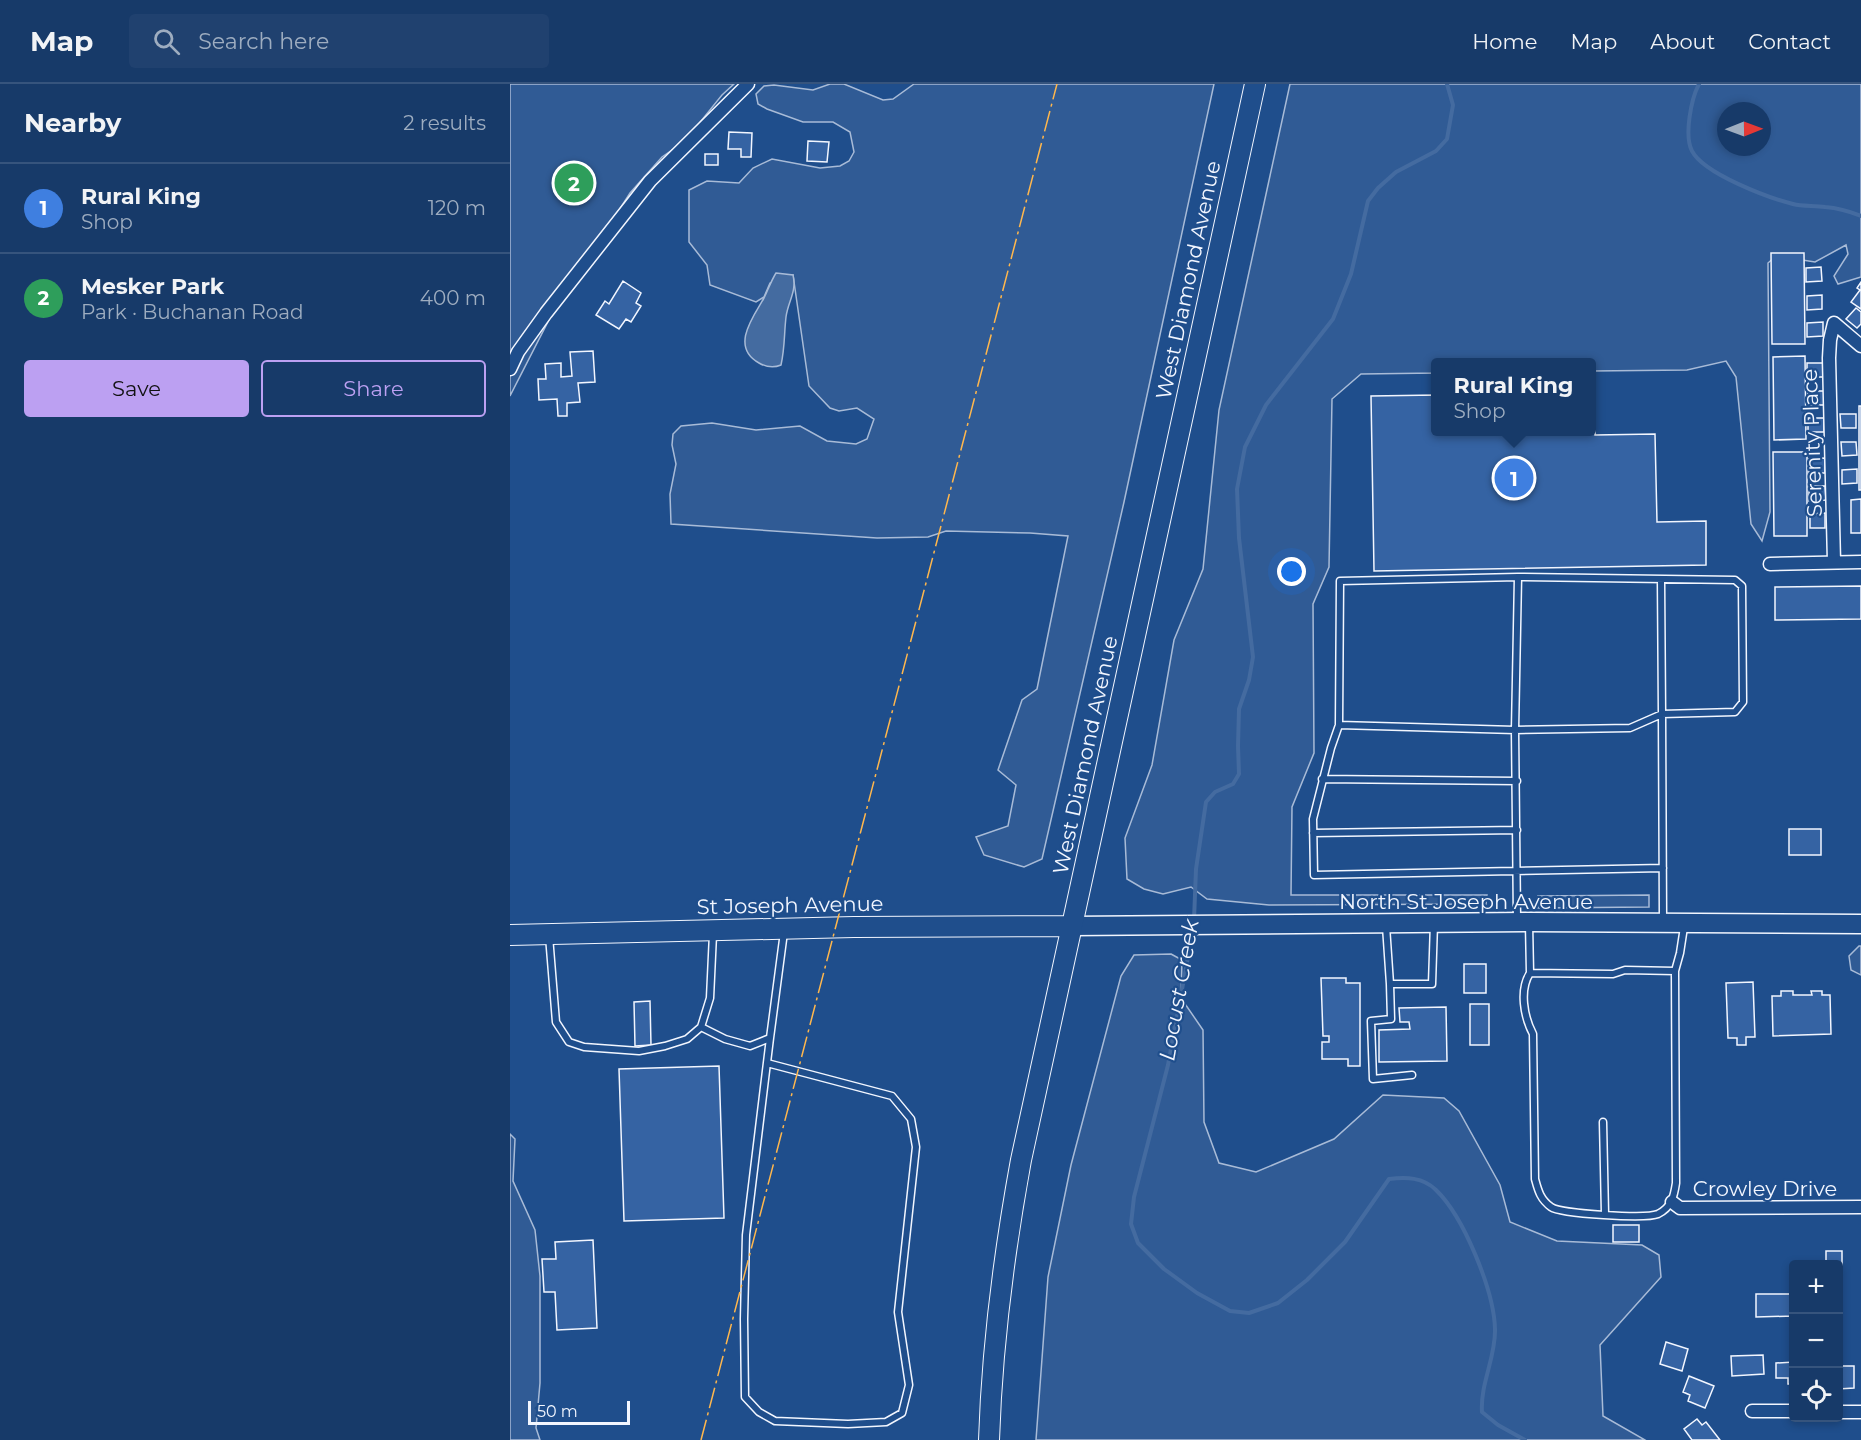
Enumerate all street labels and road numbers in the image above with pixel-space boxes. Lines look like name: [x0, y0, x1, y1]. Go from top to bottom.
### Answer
street label: West Diamond Avenue: [1150, 158, 1226, 402]
street label: Serenity Place: [1797, 369, 1827, 517]
street label: West Diamond Avenue: [1047, 633, 1123, 877]
street label: North St Joseph Avenue: [1339, 889, 1593, 914]
street label: St Joseph Avenue: [696, 891, 884, 919]
street label: Crowley Drive: [1693, 1176, 1837, 1201]

